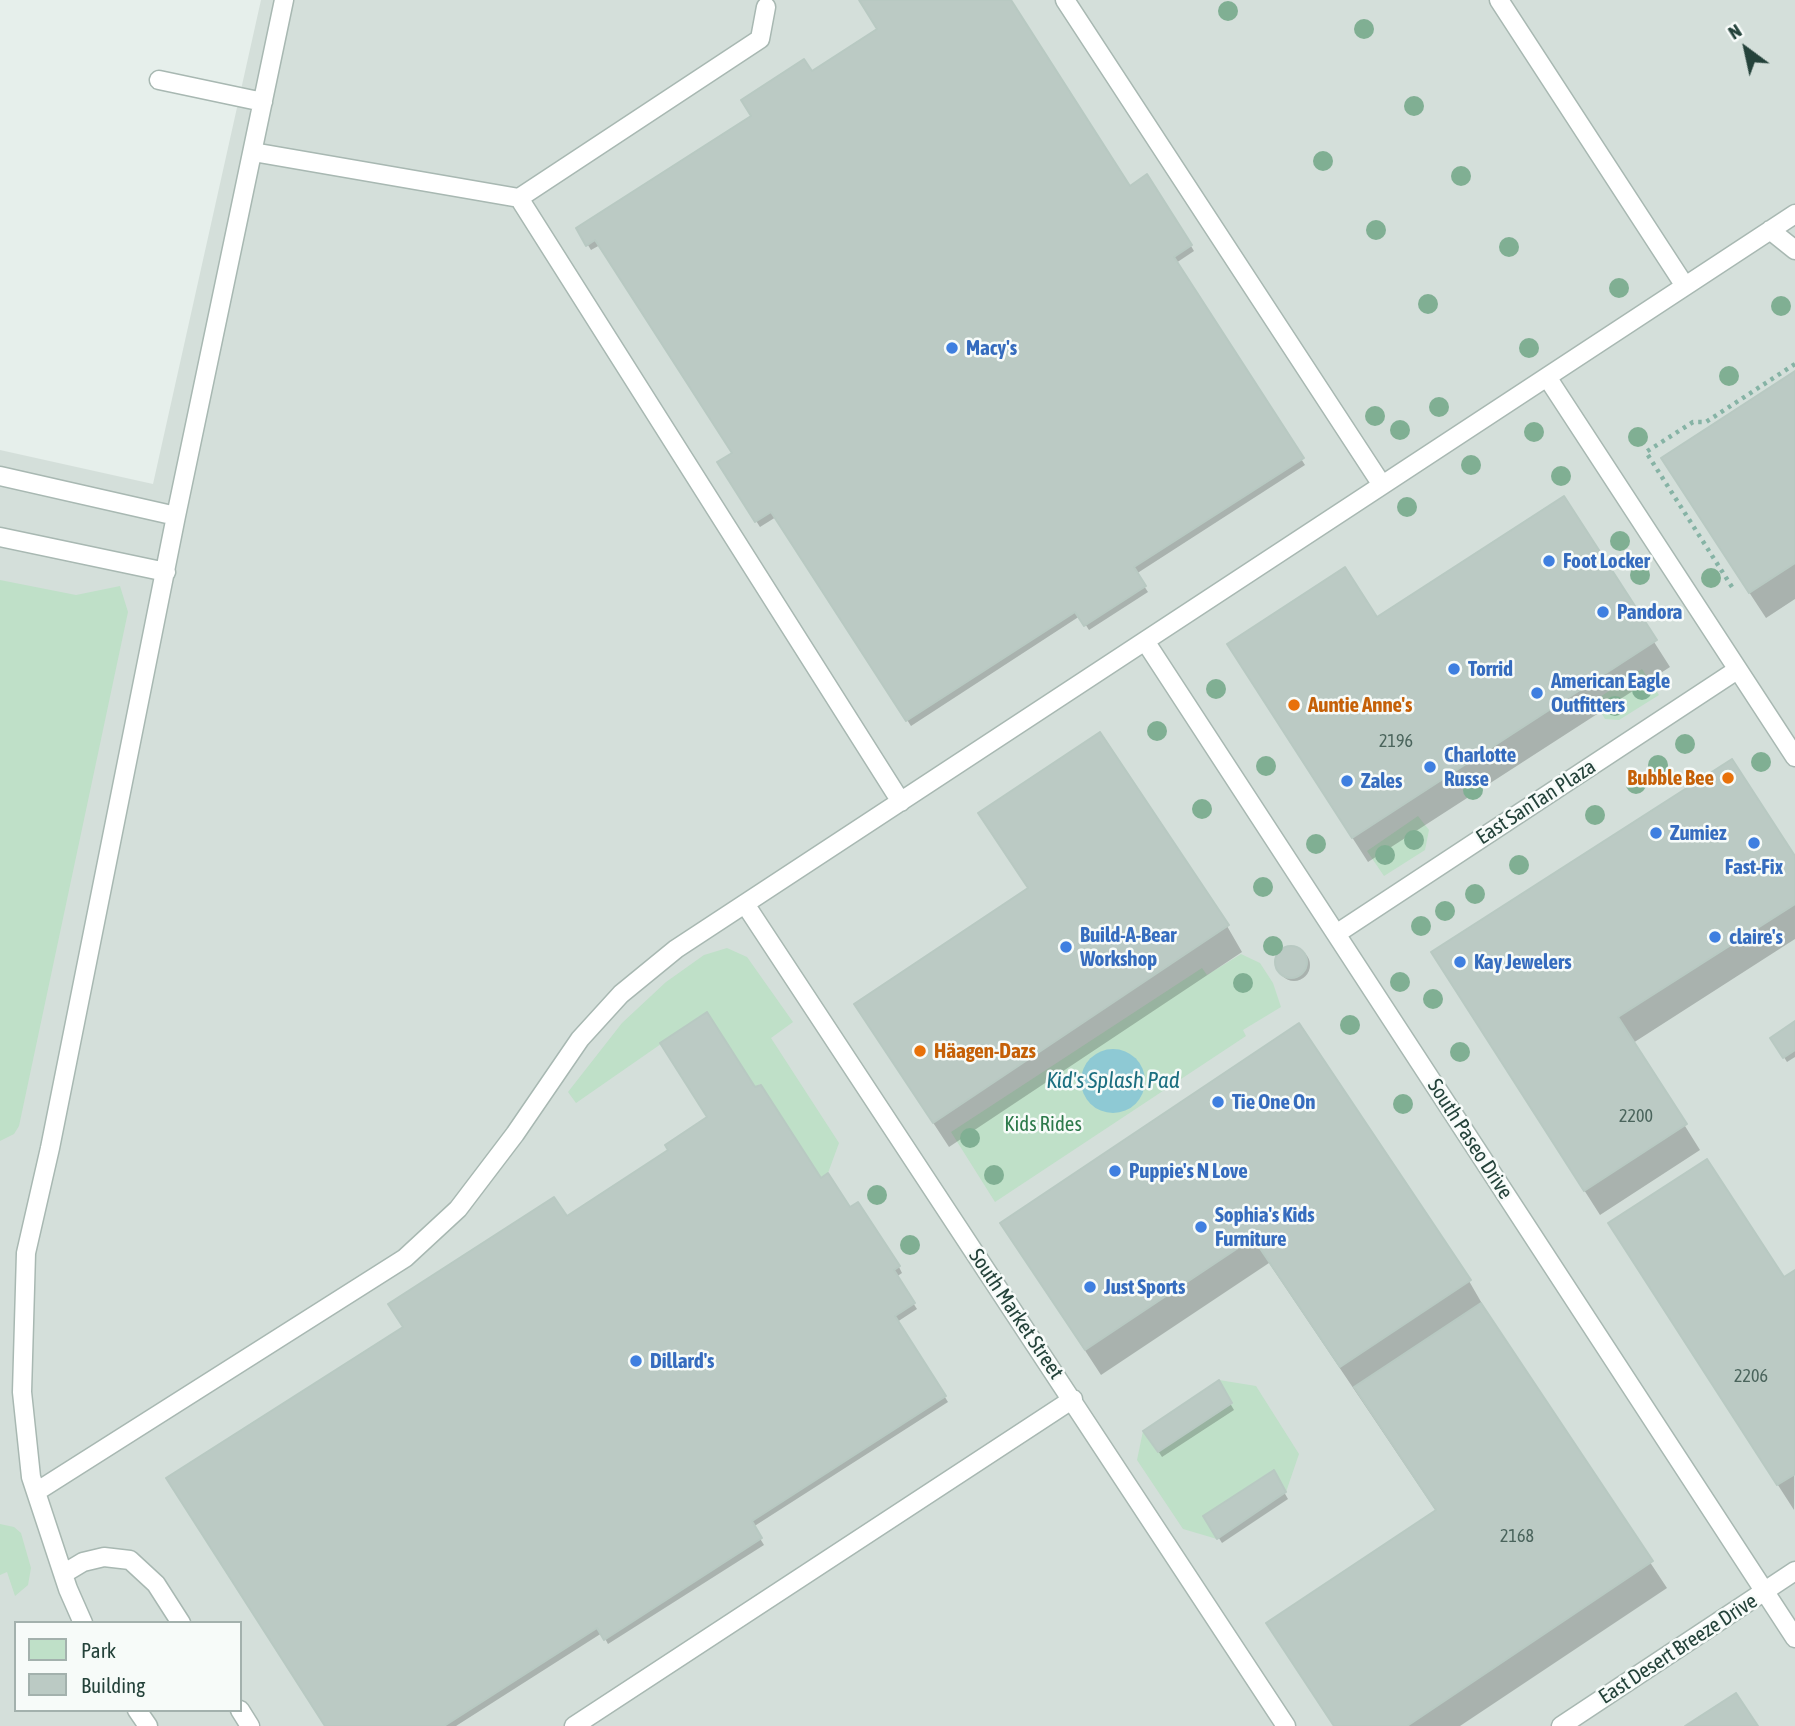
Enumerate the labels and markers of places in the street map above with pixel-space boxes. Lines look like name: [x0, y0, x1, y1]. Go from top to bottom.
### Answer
place label: Macy's: [966, 335, 1017, 361]
marker: Macy's: [944, 340, 960, 356]
place label: Foot Locker: [1563, 548, 1650, 574]
marker: Foot Locker: [1541, 553, 1557, 569]
place label: Pandora: [1617, 599, 1682, 625]
marker: Pandora: [1595, 604, 1611, 620]
place label: Torrid: [1468, 656, 1513, 682]
marker: Torrid: [1446, 661, 1462, 677]
place label: American Eagle Outfitters: [1551, 668, 1670, 718]
marker: American Eagle Outfitters: [1529, 685, 1545, 701]
place label: Auntie Anne's: [1308, 692, 1412, 718]
marker: Auntie Anne's: [1286, 697, 1302, 713]
place label: Charlotte Russe: [1444, 742, 1516, 792]
marker: Charlotte Russe: [1422, 759, 1438, 775]
place label: Bubble Bee: [1627, 765, 1714, 791]
place label: Zales: [1361, 768, 1403, 794]
marker: Bubble Bee: [1720, 770, 1736, 786]
marker: Zales: [1339, 773, 1355, 789]
place label: Zumiez: [1670, 820, 1727, 846]
marker: Zumiez: [1648, 825, 1664, 841]
marker: Fast-Fix: [1746, 835, 1762, 851]
place label: Fast-Fix: [1725, 854, 1783, 880]
place label: Build-A-Bear Workshop: [1080, 922, 1176, 972]
place label: claire's: [1729, 924, 1783, 950]
marker: claire's: [1707, 929, 1723, 945]
marker: Build-A-Bear Workshop: [1058, 939, 1074, 955]
place label: Kay Jewelers: [1474, 949, 1572, 975]
marker: Kay Jewelers: [1452, 954, 1468, 970]
place label: Häagen-Dazs: [934, 1038, 1036, 1064]
marker: Häagen-Dazs: [912, 1043, 928, 1059]
place label: Tie One On: [1232, 1089, 1315, 1115]
marker: Tie One On: [1210, 1094, 1226, 1110]
place label: Puppie's N Love: [1129, 1158, 1248, 1184]
marker: Puppie's N Love: [1107, 1163, 1123, 1179]
place label: Sophia's Kids Furniture: [1215, 1202, 1315, 1252]
marker: Sophia's Kids Furniture: [1193, 1219, 1209, 1235]
place label: Just Sports: [1104, 1274, 1185, 1300]
marker: Just Sports: [1082, 1279, 1098, 1295]
place label: Dillard's: [650, 1348, 714, 1374]
marker: Dillard's: [628, 1353, 644, 1369]

